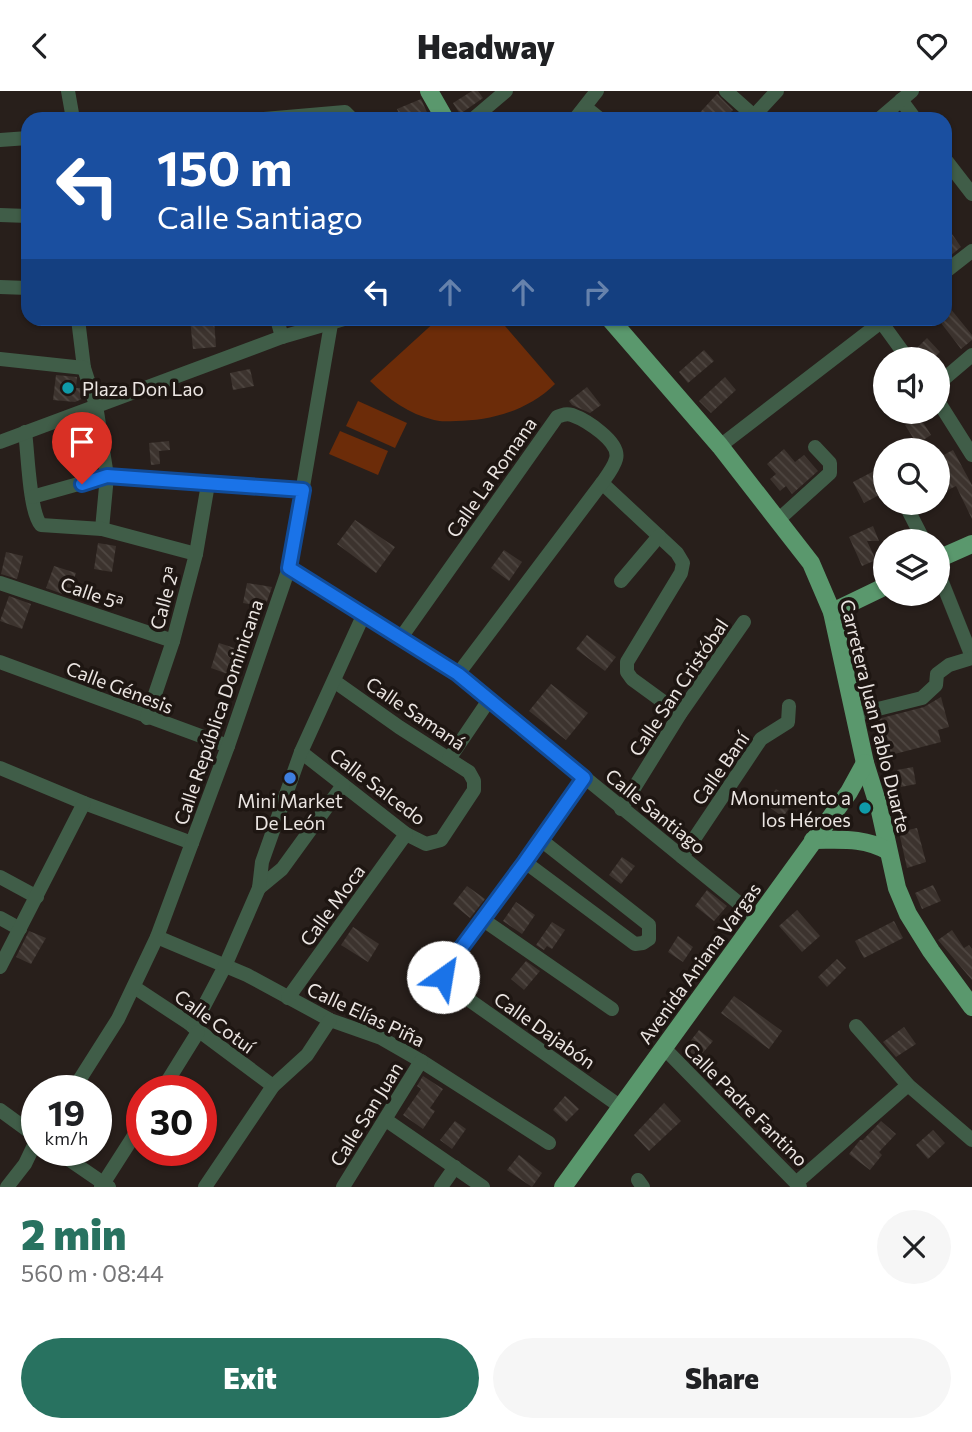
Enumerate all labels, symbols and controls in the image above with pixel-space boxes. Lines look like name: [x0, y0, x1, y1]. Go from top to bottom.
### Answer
text: Headway: [417, 26, 555, 66]
icon: back: [21, 27, 59, 65]
icon: heart: [913, 27, 951, 65]
text: 150 m: [157, 136, 292, 196]
icon: left: [42, 140, 133, 231]
text: Calle Santiago: [157, 196, 363, 236]
icon: left: [358, 273, 396, 311]
icon: ahead: [431, 273, 469, 311]
icon: ahead: [504, 273, 542, 311]
icon: right: [577, 273, 615, 311]
map controls: [873, 347, 950, 606]
button: sound: [873, 347, 950, 424]
place label: Plaza Don Lao: [82, 377, 204, 400]
marker: Plaza Don Lao: [60, 380, 76, 396]
pin: [52, 412, 112, 484]
street label: Calle La Romana: [441, 412, 541, 542]
icon: arrive: [63, 423, 101, 461]
button: search: [873, 438, 950, 515]
button: layers: [873, 529, 950, 606]
street label: Calle 2ª: [145, 564, 183, 632]
street label: Calle 5ª: [58, 572, 126, 614]
street label: Calle República Dominicana: [169, 596, 267, 828]
street label: Carretera Juan Pablo Duarte: [836, 597, 916, 835]
street label: Calle San Cristóbal: [623, 614, 733, 760]
street label: Calle Génesis: [63, 656, 177, 718]
street label: Calle Samaná: [362, 671, 470, 755]
street label: Calle Baní: [686, 726, 754, 809]
street label: Calle Salcedo: [326, 743, 430, 829]
street label: Calle Santiago: [601, 764, 711, 858]
marker: Mini Market De León: [282, 770, 298, 786]
place label: Monumento a los Héroes: [730, 786, 851, 831]
place label: Mini Market De León: [237, 789, 343, 834]
marker: Monumento a los Héroes: [857, 800, 873, 816]
street label: Calle Moca: [295, 860, 369, 950]
street label: Avenida Aniana Vargas: [633, 878, 765, 1048]
position arrow: [406, 940, 480, 1014]
street label: Calle Elías Piña: [304, 977, 428, 1051]
street label: Calle Cotuí: [170, 984, 261, 1059]
street label: Calle Dajabón: [490, 987, 600, 1073]
street label: Calle Padre Fantino: [679, 1037, 813, 1171]
street label: Calle San Juan: [325, 1058, 407, 1170]
speed limit sign: 30: [126, 1075, 217, 1166]
text: 19: [48, 1090, 85, 1133]
text: km/h: [45, 1127, 88, 1149]
text: 2 min: [21, 1207, 127, 1259]
button: close: [877, 1210, 951, 1284]
text: 560 m · 08:44: [21, 1259, 164, 1287]
button: Exit: [21, 1338, 479, 1418]
button: Share: [493, 1338, 951, 1418]

